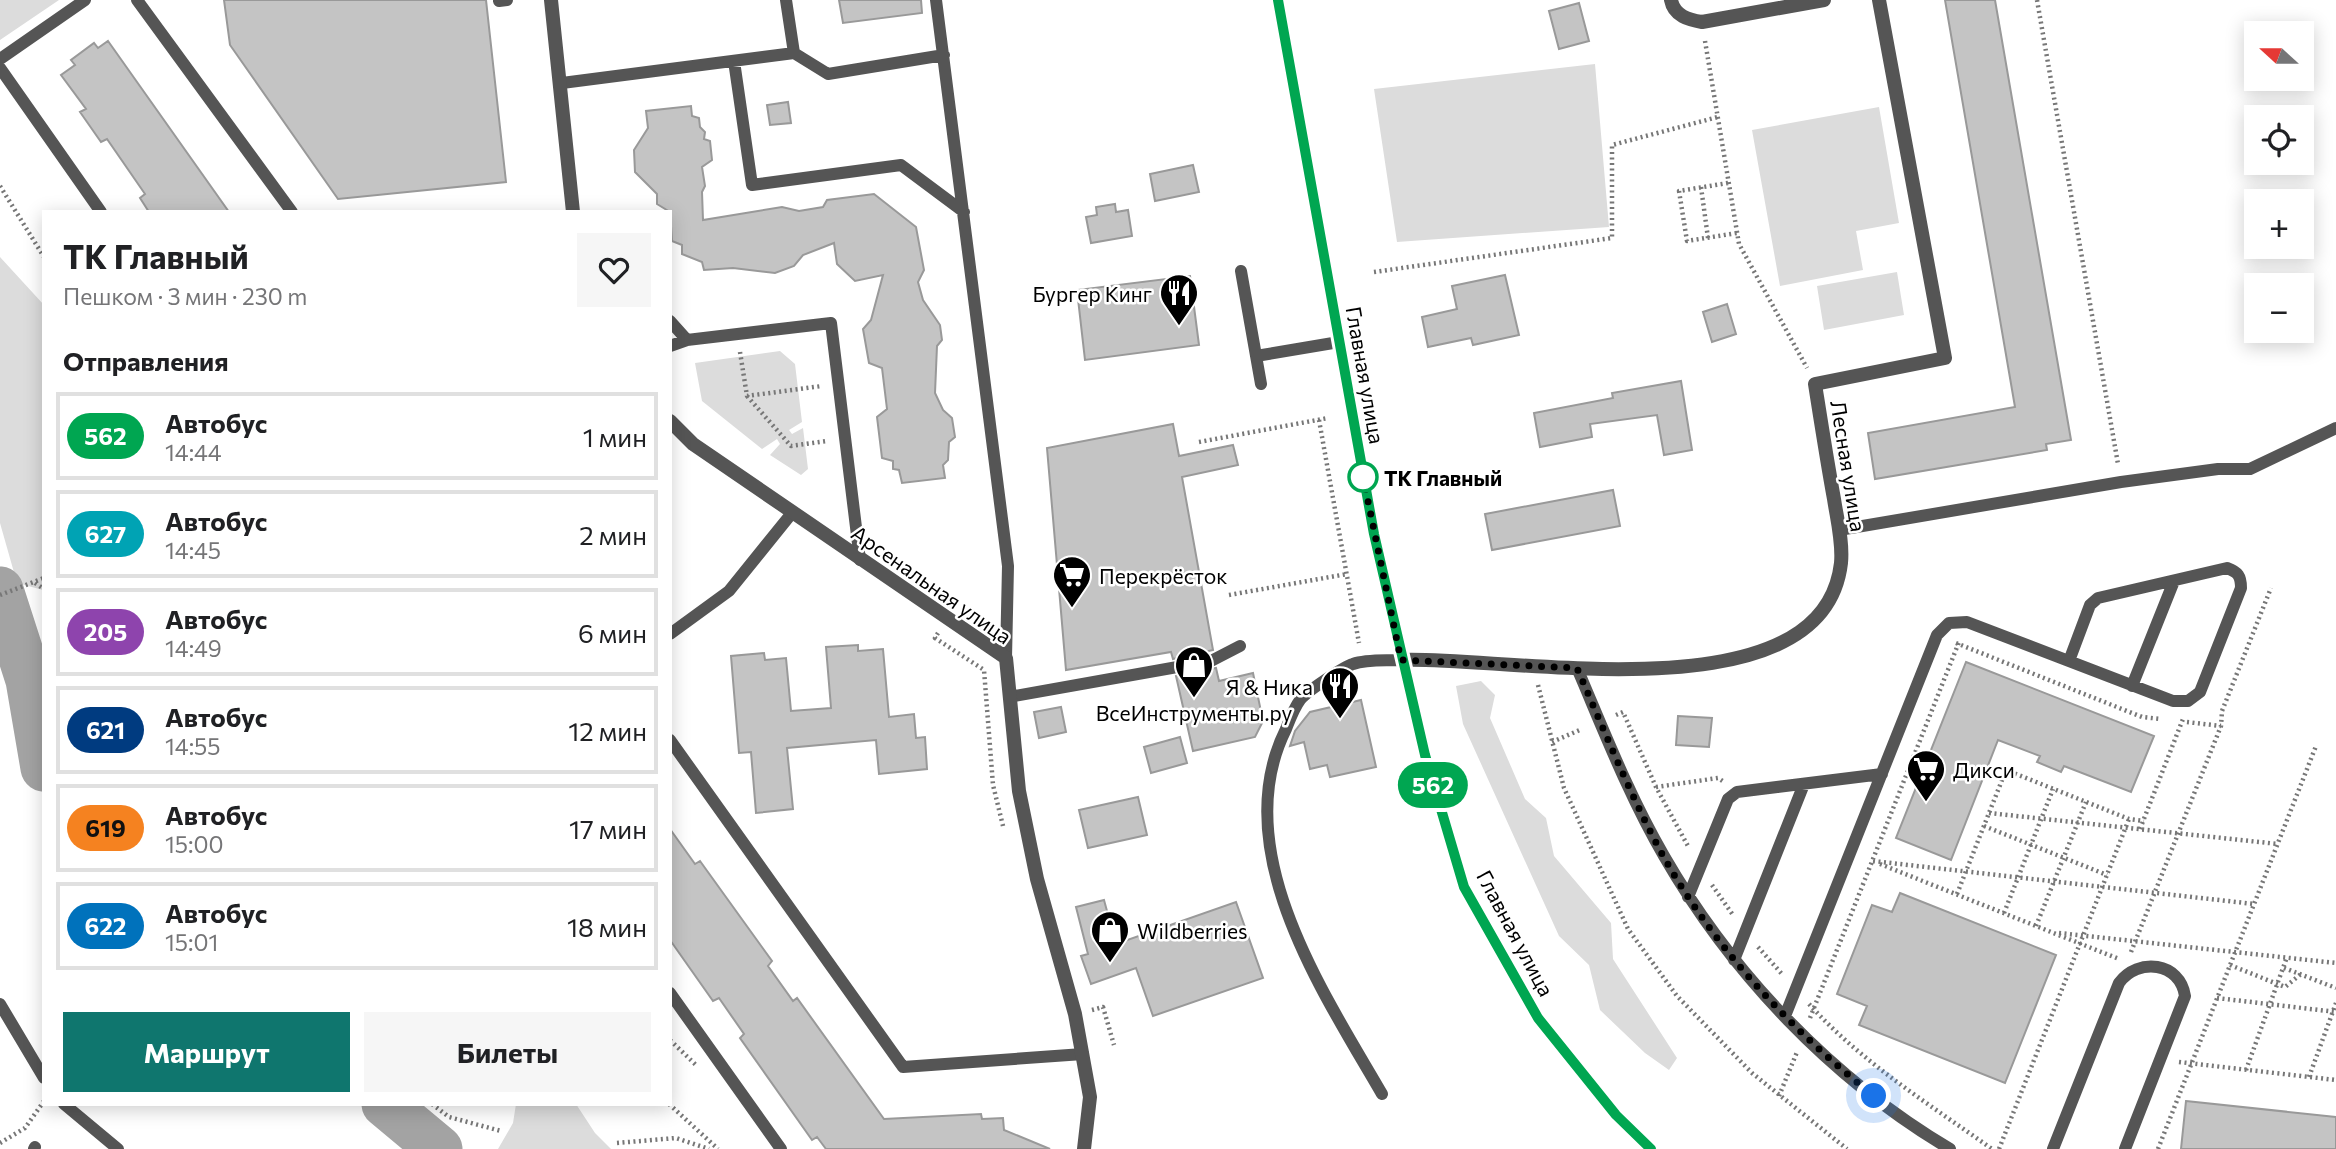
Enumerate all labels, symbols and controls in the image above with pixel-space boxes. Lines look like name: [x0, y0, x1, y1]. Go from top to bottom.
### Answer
north arrow: [2244, 21, 2314, 91]
map controls: [2244, 21, 2314, 343]
button: locate: [2244, 105, 2314, 175]
button: +: [2244, 189, 2314, 259]
button: heart: [577, 233, 651, 307]
text: ТК Главный: [63, 235, 249, 276]
restaurant icon: Бургер Кинг: [1158, 272, 1200, 327]
button: −: [2244, 273, 2314, 343]
place label: Бургер Кинг: [1032, 281, 1152, 306]
text: Пешком · 3 мин · 230 m: [63, 282, 307, 310]
street label: Главная улица: [1342, 304, 1390, 446]
text: Отправления: [63, 345, 229, 376]
street label: Лесная улица: [1826, 399, 1872, 533]
text: Автобус: [165, 407, 267, 438]
text: 562: [84, 421, 127, 450]
text: 1 мин: [583, 421, 647, 452]
text: 14:44: [165, 438, 222, 466]
marker: ТК Главный: [1348, 462, 1378, 492]
place label: ТК Главный: [1384, 465, 1502, 490]
text: Автобус: [165, 505, 267, 536]
text: 627: [85, 519, 126, 548]
text: 2 мин: [579, 519, 647, 550]
street label: Арсенальная улица: [847, 519, 1017, 649]
text: 14:45: [165, 536, 221, 564]
supermarket icon: Перекрёсток: [1051, 554, 1093, 609]
place label: Перекрёсток: [1099, 563, 1228, 588]
text: Автобус: [165, 603, 267, 634]
text: 205: [84, 617, 127, 646]
text: 6 мин: [578, 617, 647, 648]
text: 14:49: [165, 634, 222, 662]
shop icon: ВсеИнструменты.ру: [1173, 644, 1215, 699]
restaurant icon: Я & Ника: [1319, 665, 1361, 720]
place label: Я & Ника: [1226, 674, 1313, 699]
place label: ВсеИнструменты.ру: [1096, 700, 1292, 725]
text: Автобус: [165, 701, 267, 732]
text: 621: [86, 715, 125, 744]
text: 12 мин: [568, 715, 647, 746]
text: 14:55: [165, 732, 221, 760]
supermarket icon: Дикси: [1905, 748, 1947, 803]
place label: Дикси: [1953, 757, 2015, 782]
line badge: 562: [1393, 762, 1473, 808]
text: 562: [1412, 770, 1454, 799]
text: Автобус: [165, 799, 267, 830]
text: 619: [85, 813, 126, 842]
text: 17 мин: [569, 813, 647, 844]
text: 15:00: [165, 830, 224, 858]
street label: Главная улица: [1472, 866, 1560, 1000]
text: Автобус: [165, 897, 267, 928]
shop icon: Wildberries: [1089, 909, 1131, 964]
text: 622: [85, 911, 126, 940]
text: 18 мин: [567, 911, 647, 942]
place label: Wildberries: [1137, 918, 1248, 943]
text: 15:01: [165, 928, 218, 956]
button: Маршрут: [63, 1012, 350, 1092]
button: Билеты: [364, 1012, 651, 1092]
your location: [1856, 1078, 1891, 1113]

